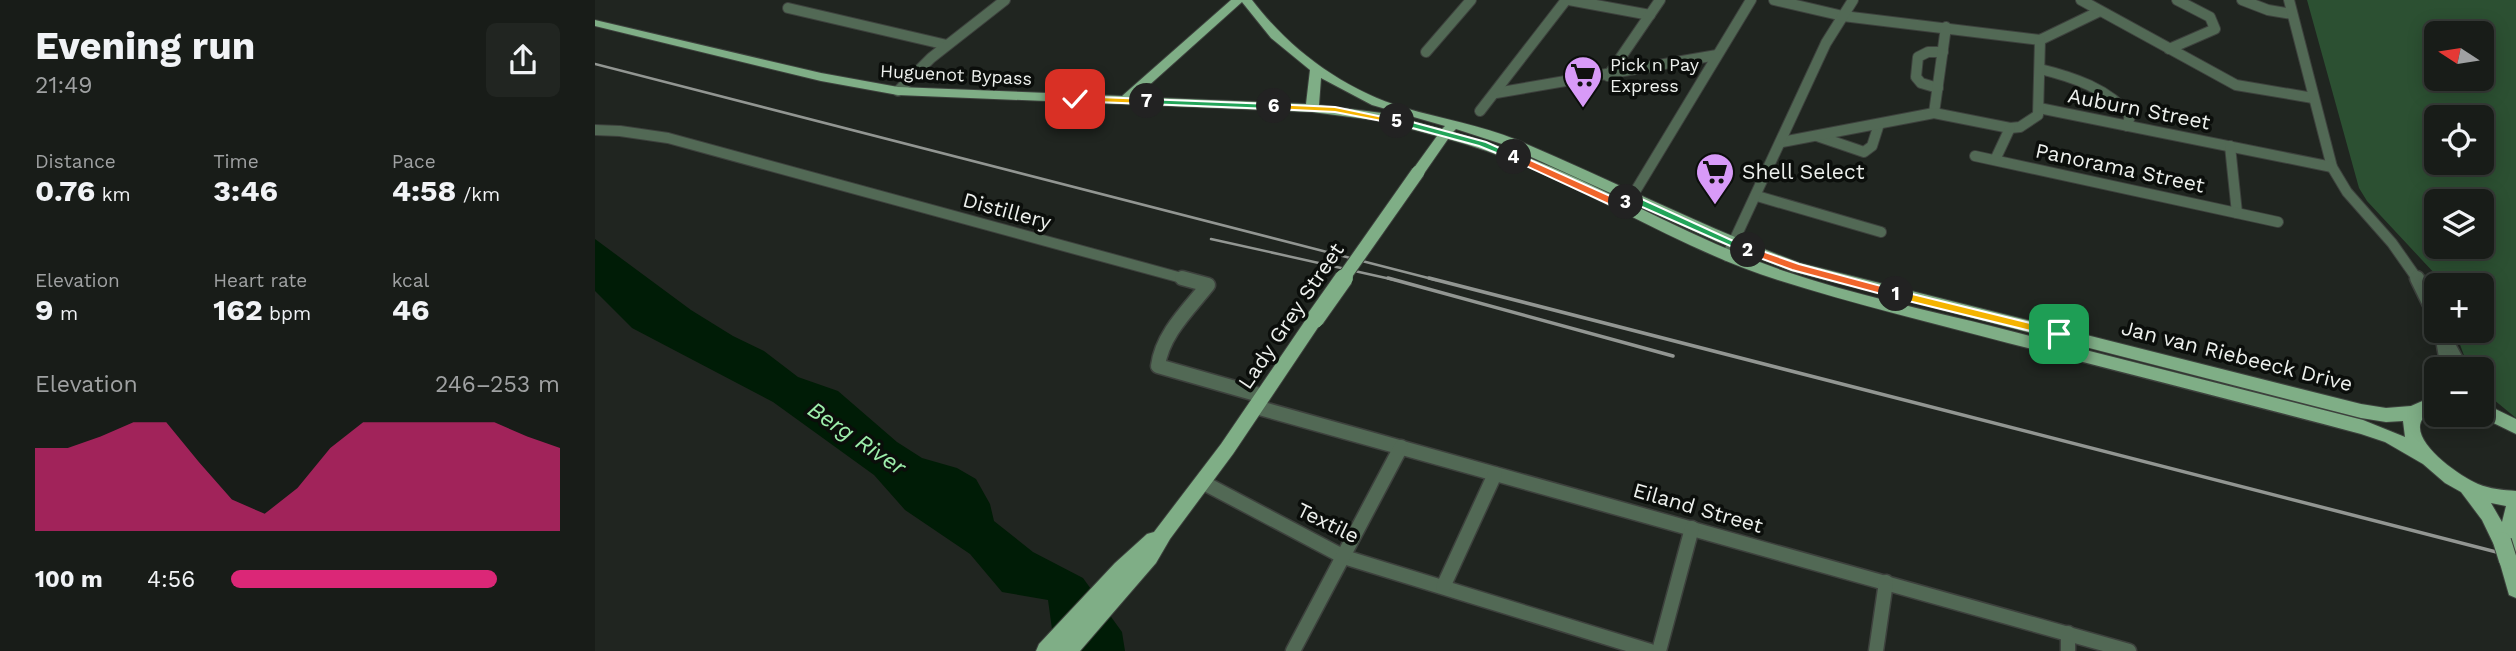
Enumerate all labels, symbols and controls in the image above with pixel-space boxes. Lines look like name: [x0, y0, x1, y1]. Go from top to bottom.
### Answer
north arrow: [2424, 21, 2494, 91]
map controls: [2424, 21, 2494, 427]
button: share: [486, 23, 560, 97]
text: Evening run: [35, 24, 255, 68]
supermarket icon: Pick n Pay Express: [1562, 54, 1604, 109]
place label: Pick n Pay Express: [1610, 54, 1700, 96]
street label: Huguenot Bypass: [879, 60, 1033, 89]
pin: [1045, 69, 1105, 129]
text: 21:49: [35, 72, 92, 99]
icon: check: [1056, 80, 1094, 118]
street label: Auburn Street: [2066, 82, 2213, 135]
pin: 7: [1129, 84, 1165, 119]
pin: 6: [1257, 88, 1291, 124]
text: 7: [1141, 89, 1152, 112]
text: 6: [1268, 94, 1279, 117]
pin: 5: [1379, 104, 1415, 138]
button: locate: [2424, 105, 2494, 175]
text: 5: [1391, 109, 1402, 132]
street label: Panorama Street: [2033, 137, 2207, 198]
pin: 4: [1497, 140, 1531, 174]
text: 4: [1507, 145, 1520, 168]
text: Distance: [35, 150, 116, 173]
text: Time: [213, 150, 259, 173]
text: Pace: [392, 150, 436, 173]
supermarket icon: Shell Select: [1694, 151, 1736, 206]
place label: Shell Select: [1742, 159, 1865, 184]
text: 0.76: [35, 173, 95, 208]
text: 3:46: [213, 173, 278, 208]
text: 4:58: [392, 173, 456, 208]
text: km: [95, 183, 131, 206]
text: /km: [456, 183, 500, 206]
pin: 3: [1609, 184, 1643, 220]
street label: Distillery: [960, 187, 1054, 234]
button: layers: [2424, 189, 2494, 259]
text: 3: [1620, 190, 1631, 213]
pin: 2: [1731, 232, 1765, 268]
street label: Lady Grey Street: [1232, 238, 1349, 394]
text: 2: [1742, 238, 1753, 261]
text: Elevation: [35, 269, 120, 292]
text: Heart rate: [213, 269, 307, 292]
text: kcal: [392, 269, 429, 292]
button: +: [2424, 273, 2494, 343]
pin: 1: [1879, 276, 1913, 312]
text: 1: [1891, 282, 1900, 305]
text: 9: [35, 292, 53, 327]
text: 162: [213, 292, 263, 327]
text: 46: [392, 292, 430, 327]
text: m: [53, 302, 78, 325]
text: bpm: [263, 302, 311, 325]
pin: [2029, 304, 2089, 364]
icon: arrive: [2040, 315, 2078, 353]
street label: Jan van Riebeeck Drive: [2119, 315, 2355, 396]
button: −: [2424, 357, 2494, 427]
text: Elevation: [35, 371, 138, 398]
text: 246–253 m: [435, 371, 560, 398]
water label: Berg River: [803, 396, 912, 482]
street label: Eiland Street: [1630, 477, 1766, 538]
street label: Textile: [1293, 497, 1363, 548]
text: 100 m: [35, 566, 103, 593]
text: 4:56: [147, 566, 195, 593]

